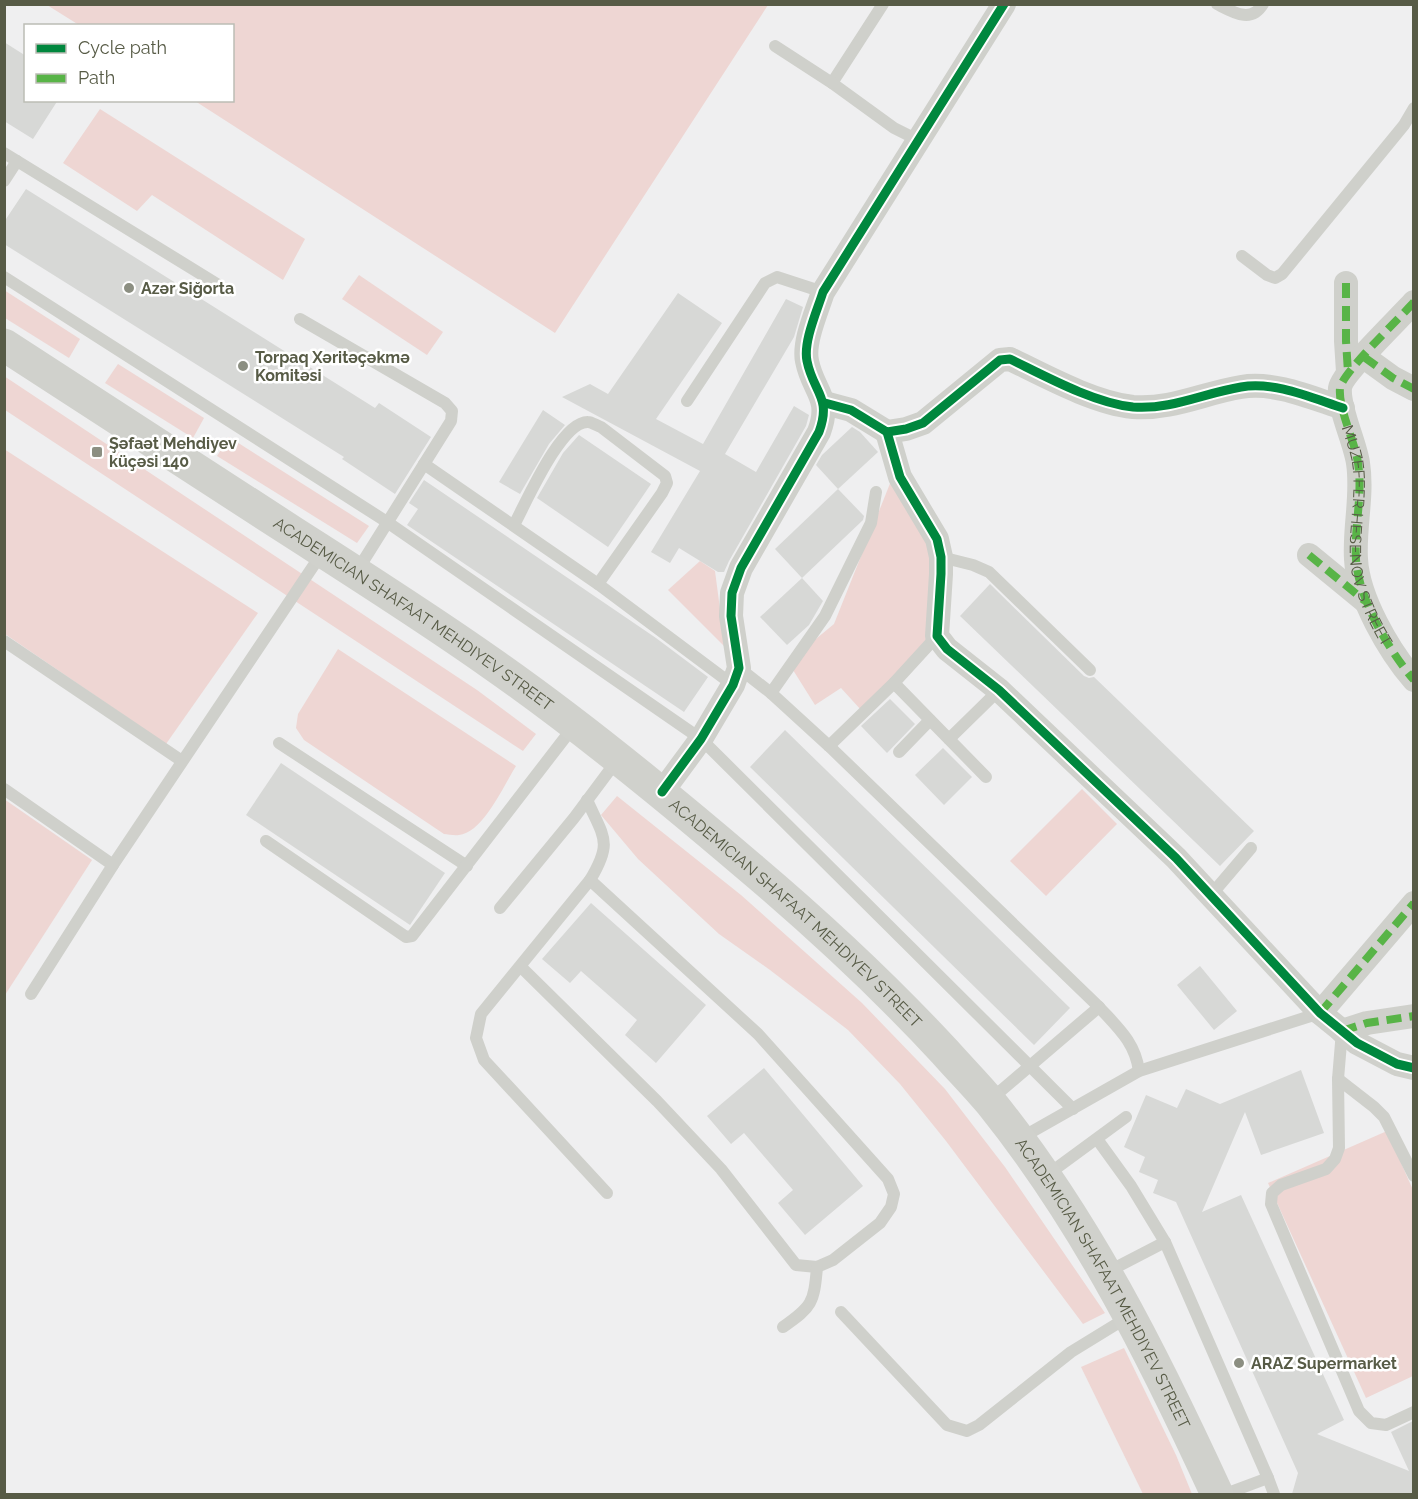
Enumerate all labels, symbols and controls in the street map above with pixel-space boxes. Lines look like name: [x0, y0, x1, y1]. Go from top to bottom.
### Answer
legend: [24, 24, 234, 102]
text: Cycle path: [78, 37, 167, 58]
text: Path: [78, 67, 115, 88]
place label: Azər Siğorta: [141, 279, 234, 298]
marker: Azər Siğorta: [122, 281, 136, 295]
place label: Torpaq Xəritəçəkmə Komitəsi: [255, 348, 410, 385]
marker: Torpaq Xəritəçəkmə Komitəsi: [236, 359, 250, 373]
street label: MUZЕFFЕR HЕSЕNOV STREET: [1338, 422, 1397, 650]
place label: Şəfaət Mehdiyev küçəsi 140: [109, 434, 237, 471]
marker: Şəfaət Mehdiyev küçəsi 140: [90, 445, 104, 459]
street label: ACADEMICIAN SHAFAAT MEHDIYEV STREET: [270, 513, 558, 715]
street label: ACADEMICIAN SHAFAAT MEHDIYEV STREET: [666, 794, 926, 1031]
street label: ACADEMICIAN SHAFAAT MEHDIYEV STREET: [1012, 1134, 1195, 1432]
place label: ARAZ Supermarket: [1251, 1354, 1397, 1373]
marker: ARAZ Supermarket: [1232, 1356, 1246, 1370]

